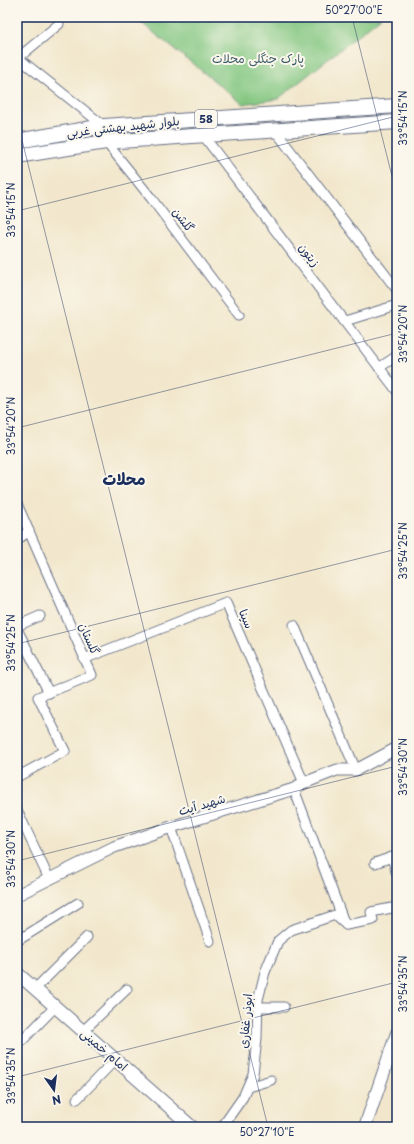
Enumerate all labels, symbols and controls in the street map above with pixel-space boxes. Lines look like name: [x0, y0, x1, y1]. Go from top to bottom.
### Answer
text: 50°27'00"E: [325, 2, 383, 17]
park label: پارک جنگلی محلات: [212, 49, 304, 67]
text: 33°54'15"N: [395, 90, 410, 146]
road number: 58: [195, 110, 217, 128]
street label: بلوار شهید بهشتی غربی: [65, 111, 180, 141]
text: 33°54'15"N: [3, 182, 18, 238]
street label: گلشن: [169, 203, 199, 236]
street label: زیتون: [295, 239, 325, 270]
text: 33°54'20"N: [395, 305, 410, 363]
text: 33°54'20"N: [3, 397, 18, 455]
district label: محلات: [102, 466, 146, 490]
text: 33°54'25"N: [395, 522, 410, 580]
street label: سینا: [235, 606, 259, 631]
text: 33°54'25"N: [3, 614, 18, 672]
street label: گلستان: [75, 620, 105, 658]
text: 33°54'30"N: [395, 738, 410, 796]
street label: شهید آیت: [176, 789, 227, 819]
text: 33°54'30"N: [3, 830, 18, 888]
text: 33°54'35"N: [395, 955, 410, 1013]
street label: ابوذر غفاری: [234, 993, 256, 1049]
street label: امام خمینی: [77, 1024, 132, 1076]
text: 33°54'35"N: [3, 1047, 18, 1105]
north arrow: [34, 1070, 74, 1110]
text: N: [50, 1091, 63, 1110]
text: 50°27'10"E: [239, 1124, 295, 1139]

